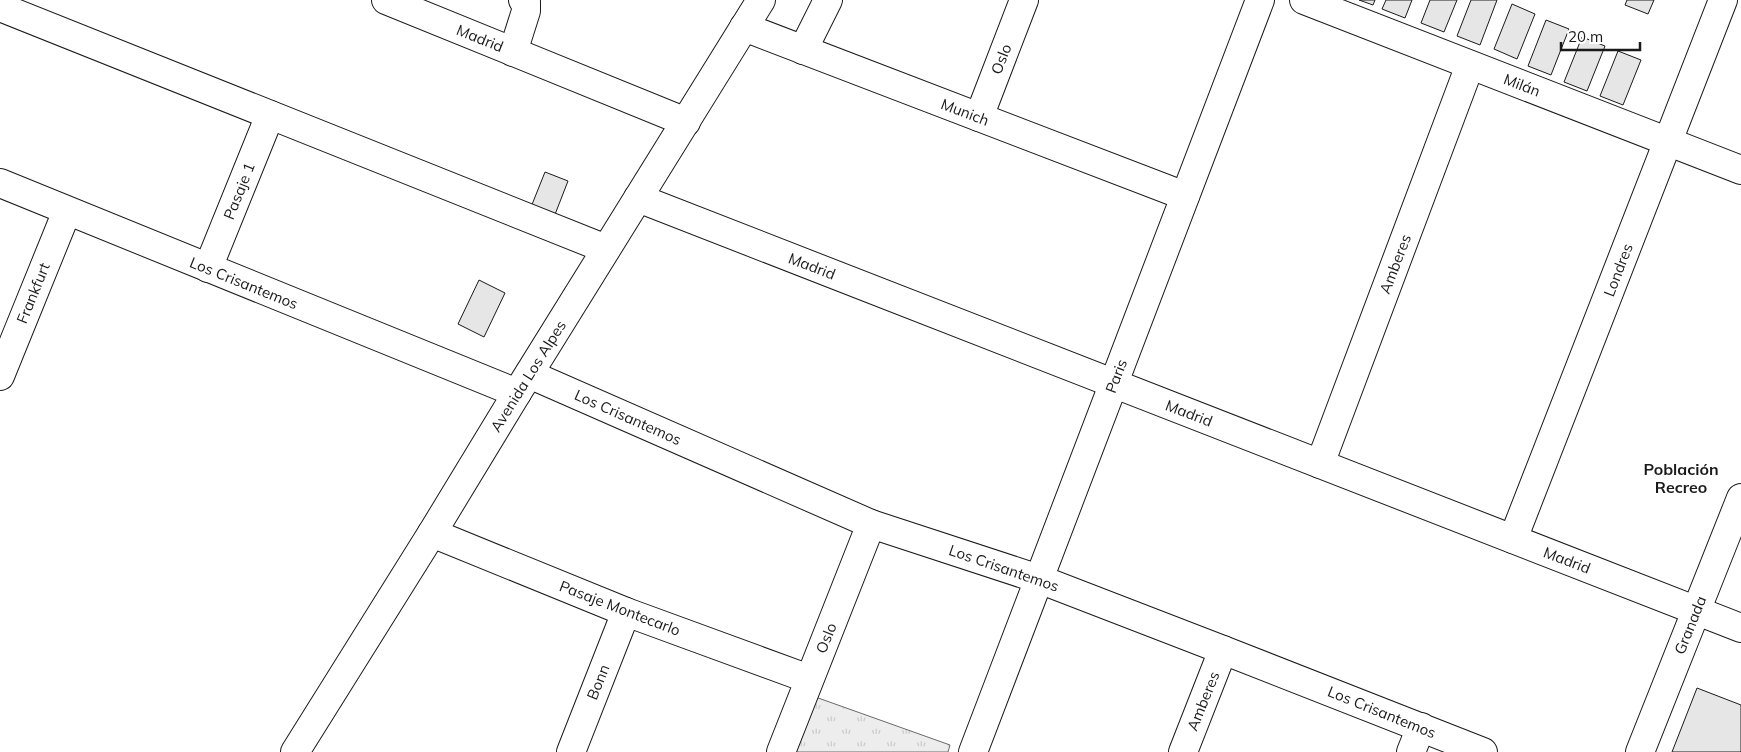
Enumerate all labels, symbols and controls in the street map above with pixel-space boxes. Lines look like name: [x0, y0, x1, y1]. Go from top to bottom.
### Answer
street label: Madrid: [454, 20, 506, 56]
scale bar: [1561, 20, 1640, 52]
text: 20 m: [1568, 27, 1603, 46]
street label: Oslo: [987, 41, 1015, 77]
street label: Milán: [1501, 69, 1543, 101]
street label: Munich: [938, 94, 992, 130]
street label: Pasaje 1: [219, 160, 259, 222]
street label: Amberes: [1375, 232, 1415, 296]
street label: Londres: [1599, 241, 1637, 299]
street label: Madrid: [786, 248, 838, 284]
street label: Los Crisantemos: [187, 253, 301, 313]
street label: Frankfurt: [12, 260, 54, 326]
street label: Avenida Los Alpes: [486, 317, 570, 435]
street label: Paris: [1101, 356, 1131, 396]
street label: Los Crisantemos: [572, 385, 684, 449]
street label: Madrid: [1163, 395, 1215, 431]
district label: Población Recreo: [1643, 459, 1719, 497]
street label: Los Crisantemos: [947, 540, 1061, 596]
street label: Madrid: [1541, 542, 1593, 578]
street label: Pasaje Montecarlo: [557, 576, 683, 640]
street label: Granada: [1670, 593, 1710, 657]
street label: Oslo: [811, 620, 841, 656]
street label: Bonn: [582, 662, 614, 702]
street label: Amberes: [1183, 669, 1223, 733]
street label: Los Crisantemos: [1325, 682, 1439, 742]

